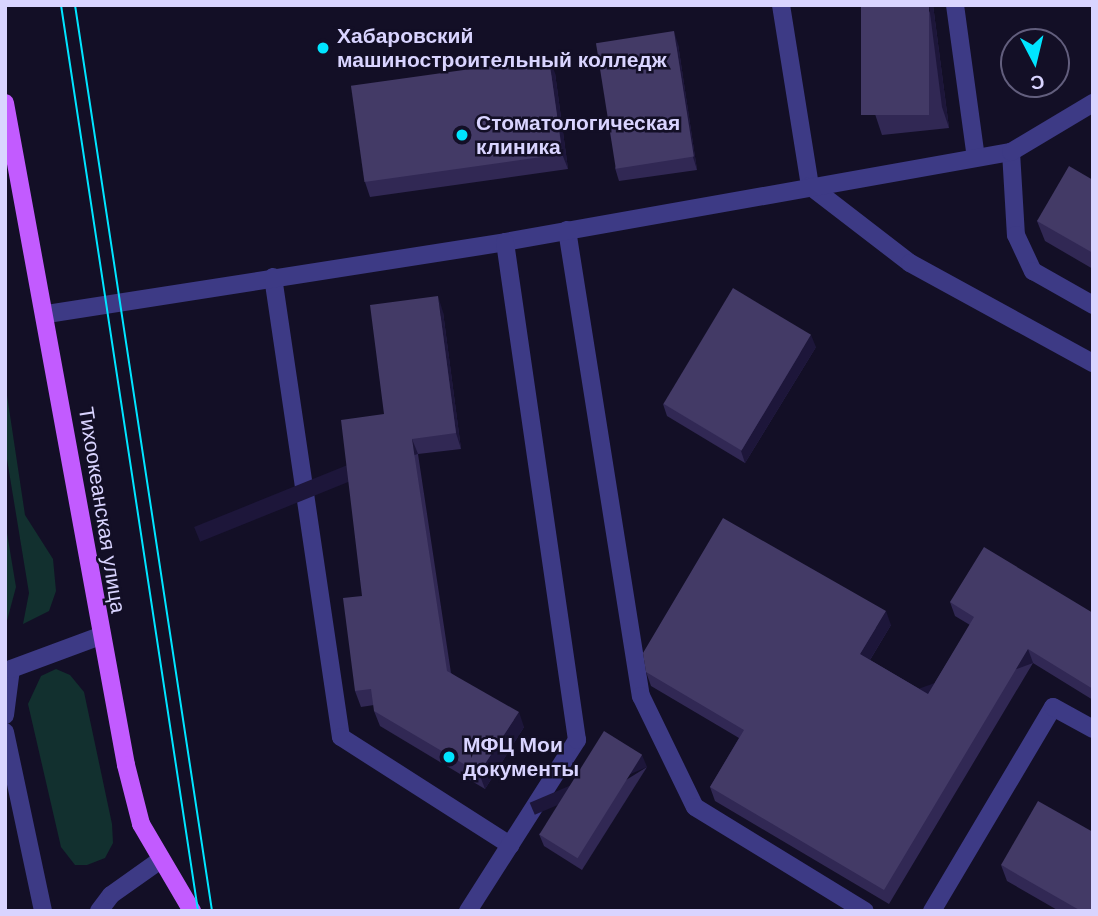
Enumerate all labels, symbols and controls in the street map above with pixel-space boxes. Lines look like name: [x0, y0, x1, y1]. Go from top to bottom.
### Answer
place label: Хабаровский машиностроительный колледж: [337, 23, 667, 73]
north arrow: [1000, 28, 1070, 98]
marker: Хабаровский машиностроительный колледж: [315, 40, 331, 56]
text: С: [1029, 71, 1045, 94]
place label: Стоматологическая клиника: [476, 110, 680, 160]
marker: Стоматологическая клиника: [454, 127, 470, 143]
street label: Тихоокеанская улица: [73, 405, 131, 615]
place label: МФЦ Мои документы: [463, 732, 579, 782]
marker: МФЦ Мои документы: [441, 749, 457, 765]

